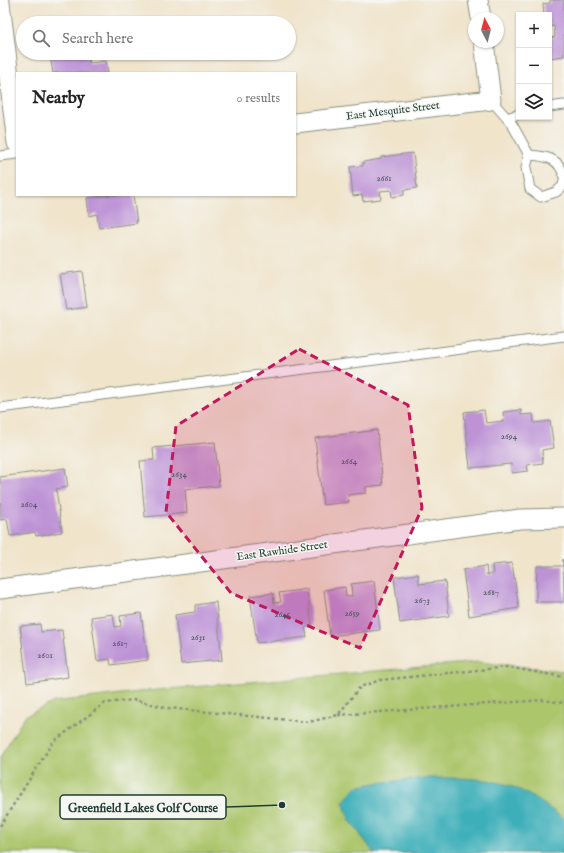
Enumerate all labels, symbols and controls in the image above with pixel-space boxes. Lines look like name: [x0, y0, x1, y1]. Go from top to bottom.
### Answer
north arrow: [468, 12, 504, 48]
map controls: [516, 12, 552, 120]
button: +: [516, 12, 552, 48]
search box: [16, 16, 296, 60]
icon: search: [30, 27, 52, 49]
text: Search here: [62, 29, 133, 48]
button: −: [516, 48, 552, 84]
button: layers: [516, 84, 552, 120]
text: Nearby: [32, 88, 85, 109]
text: 0 results: [236, 90, 280, 107]
street label: East Mesquite Street: [345, 98, 441, 124]
house number: 2661: [376, 173, 392, 184]
house number: 2694: [501, 431, 518, 442]
house number: 2664: [341, 456, 358, 467]
house number: 2634: [171, 469, 187, 480]
house number: 2604: [21, 499, 38, 510]
street label: East Rawhide Street: [236, 538, 329, 564]
house number: 2687: [483, 587, 499, 598]
house number: 2673: [414, 595, 430, 606]
house number: 2659: [344, 608, 360, 619]
house number: 2645: [274, 609, 291, 620]
house number: 2631: [191, 632, 205, 643]
house number: 2617: [112, 638, 128, 649]
house number: 2601: [37, 650, 53, 661]
callout: Greenfield Lakes Golf Course: [60, 795, 226, 819]
text: Greenfield Lakes Golf Course: [68, 801, 219, 816]

